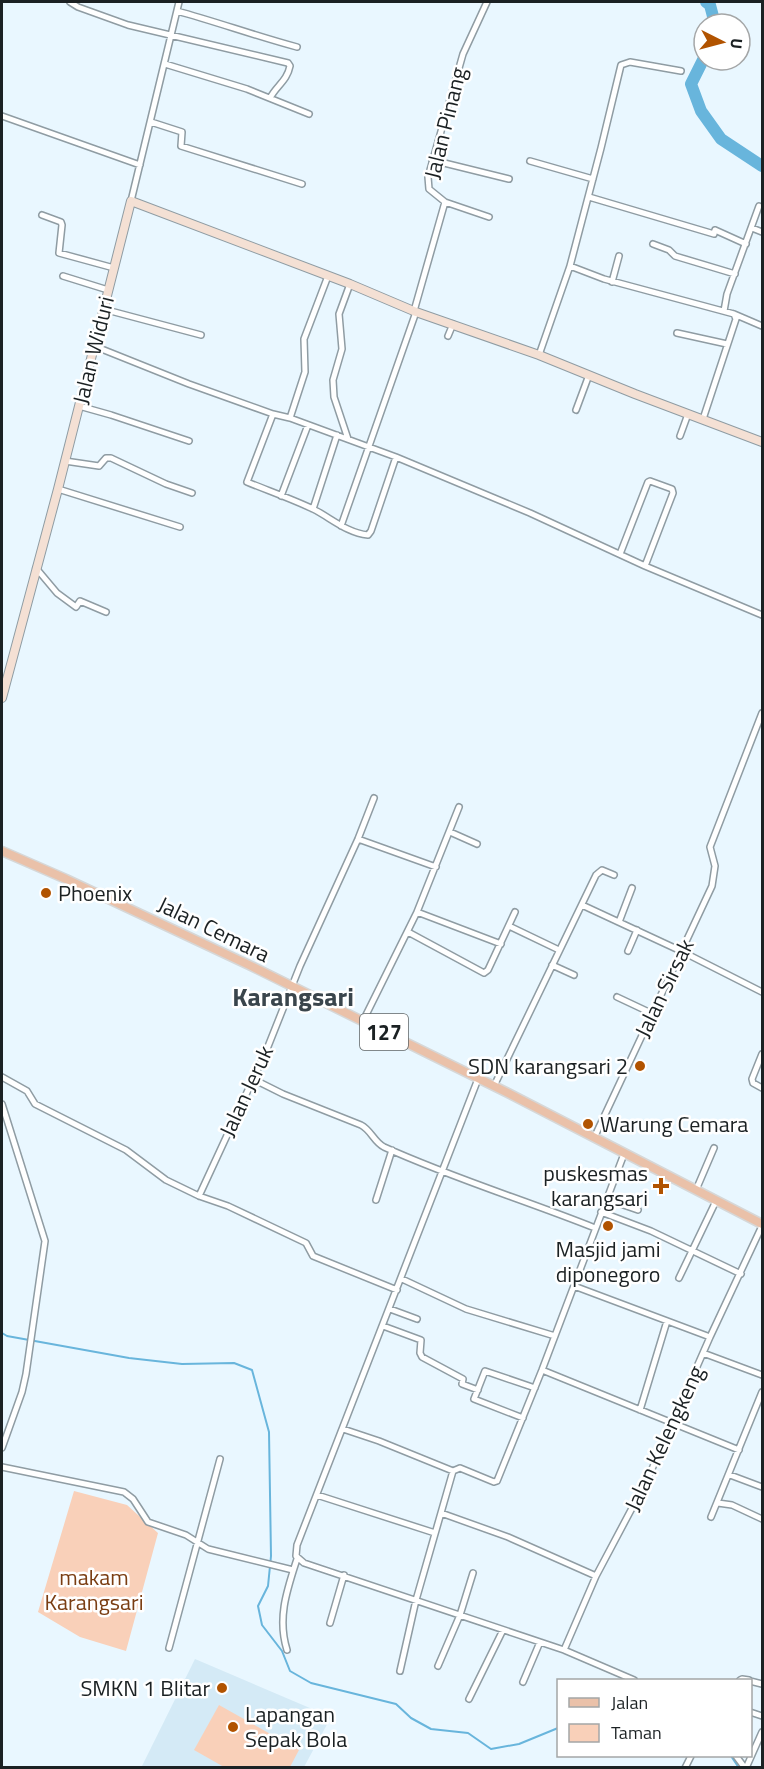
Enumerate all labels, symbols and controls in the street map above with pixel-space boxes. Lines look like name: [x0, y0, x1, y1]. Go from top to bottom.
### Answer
north arrow: [692, 12, 752, 72]
text: U: [724, 37, 749, 50]
street label: Jalan Pinang: [415, 64, 475, 182]
street label: Jalan Widuri: [63, 292, 123, 408]
place label: Phoenix: [58, 876, 132, 910]
marker: Phoenix: [39, 886, 53, 900]
street label: Jalan Cemara: [152, 887, 276, 971]
street label: Jalan Sirsak: [625, 932, 703, 1043]
district label: Karangsari: [232, 977, 354, 1016]
road number: 127: [360, 1014, 408, 1050]
street label: Jalan Jeruk: [210, 1039, 282, 1142]
place label: SDN karangsari 2: [468, 1049, 628, 1083]
marker: SDN karangsari 2: [633, 1059, 647, 1073]
place label: Warung Cemara: [600, 1107, 748, 1141]
marker: Warung Cemara: [581, 1117, 595, 1131]
place label: puskesmas karangsari: [543, 1156, 648, 1215]
marker: puskesmas karangsari: [652, 1177, 670, 1195]
marker: Masjid jami diponegoro: [601, 1219, 615, 1233]
place label: Masjid jami diponegoro: [556, 1232, 660, 1291]
street label: Jalan Kelengkeng: [615, 1360, 713, 1516]
park label: makam Karangsari: [45, 1560, 143, 1619]
place label: SMKN 1 Blitar: [80, 1671, 210, 1705]
legend: [557, 1679, 752, 1757]
marker: SMKN 1 Blitar: [215, 1681, 229, 1695]
text: Jalan: [611, 1689, 648, 1716]
place label: Lapangan Sepak Bola: [245, 1697, 347, 1756]
text: Taman: [611, 1719, 662, 1746]
marker: Lapangan Sepak Bola: [226, 1720, 240, 1734]

